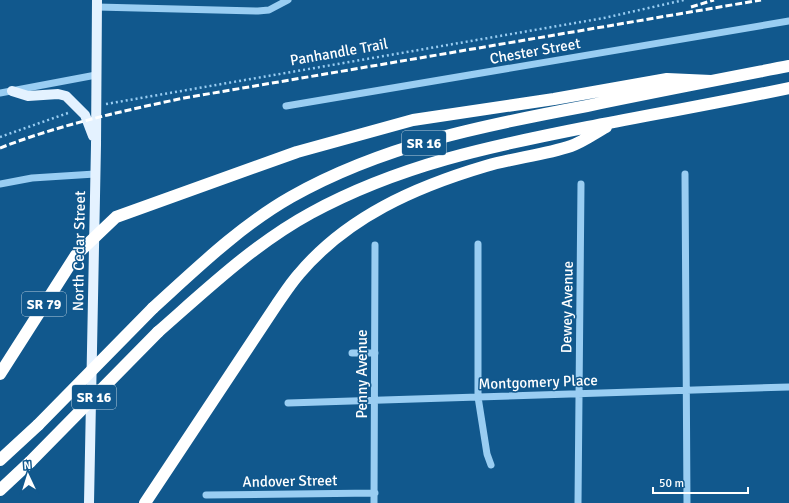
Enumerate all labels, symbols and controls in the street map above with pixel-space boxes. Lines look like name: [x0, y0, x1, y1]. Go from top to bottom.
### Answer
street label: Chester Street: [488, 34, 582, 68]
street label: Panhandle Trail: [289, 35, 389, 69]
road number: SR 16: [402, 131, 446, 155]
street label: North Cedar Street: [69, 191, 89, 311]
street label: Dewey Avenue: [557, 261, 577, 353]
road number: SR 79: [22, 292, 66, 316]
street label: Penny Avenue: [353, 330, 371, 418]
street label: Montgomery Place: [478, 371, 598, 393]
road number: SR 16: [72, 385, 116, 409]
north arrow: [8, 455, 48, 495]
text: N: [23, 459, 32, 472]
scale bar: [653, 469, 748, 495]
street label: Andover Street: [242, 471, 338, 491]
text: 50 m: [659, 476, 684, 491]

